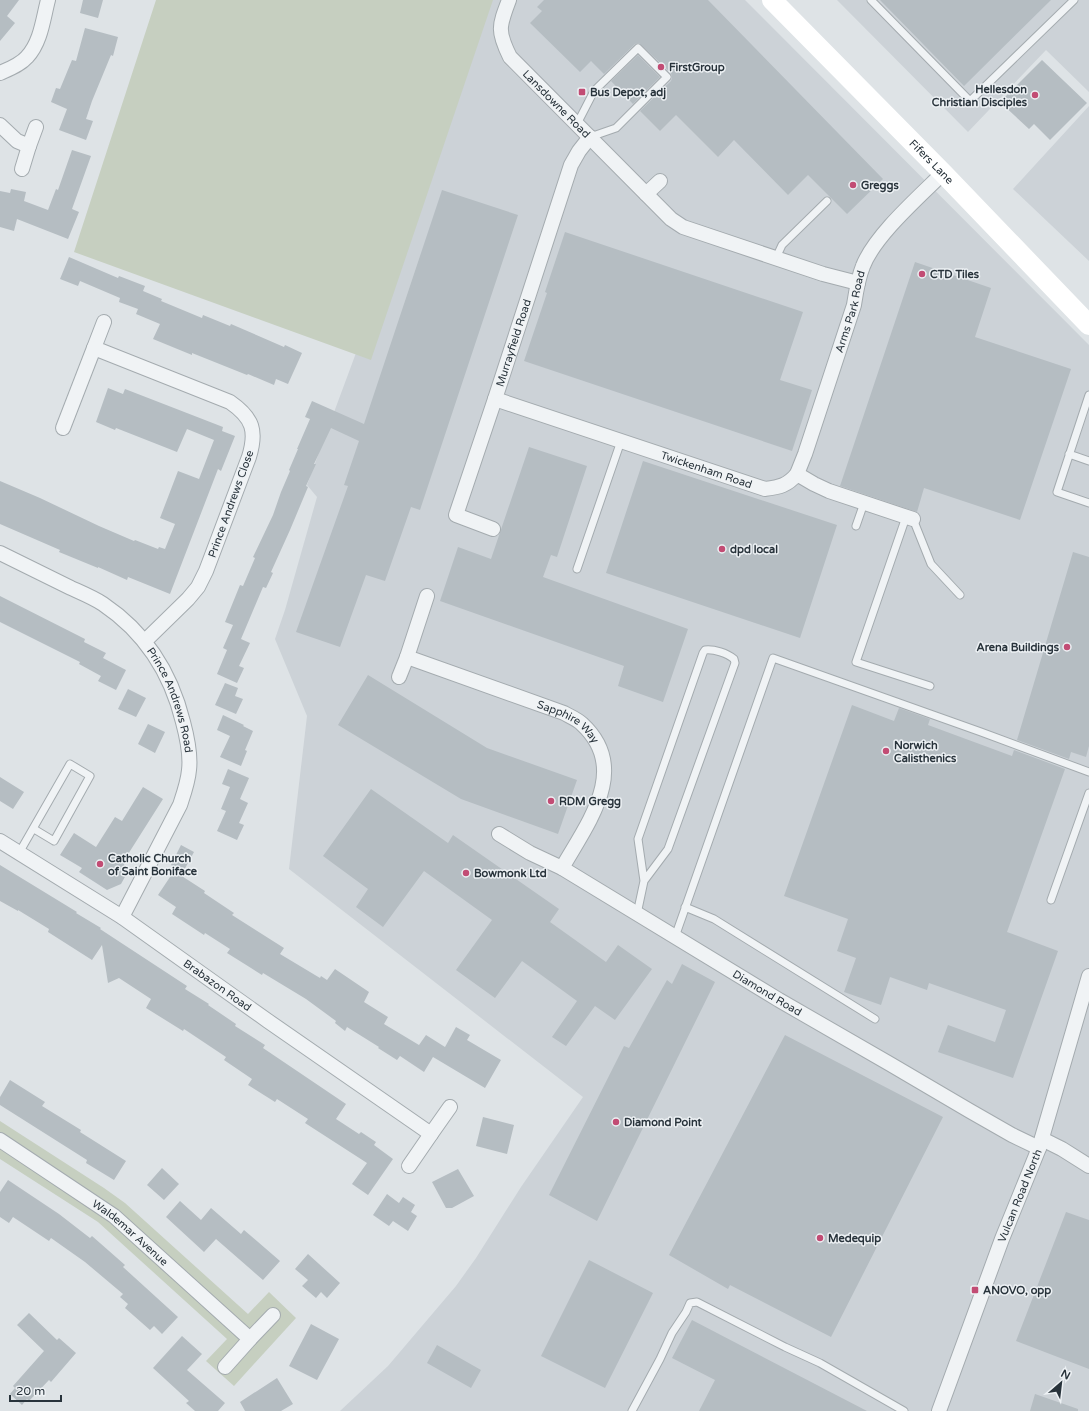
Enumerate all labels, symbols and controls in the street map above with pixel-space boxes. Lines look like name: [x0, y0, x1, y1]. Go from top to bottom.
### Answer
place label: FirstGroup: [669, 61, 725, 75]
marker: FirstGroup: [656, 62, 666, 72]
street label: Lansdowne Road: [520, 67, 593, 140]
place label: Hellesdon Christian Disciples: [932, 83, 1028, 110]
place label: Bus Depot, adj: [590, 86, 666, 100]
marker: Bus Depot, adj: [577, 87, 587, 97]
marker: Hellesdon Christian Disciples: [1030, 90, 1040, 100]
street label: Fifers Lane: [907, 136, 956, 186]
place label: Greggs: [861, 179, 899, 193]
marker: Greggs: [848, 180, 858, 190]
place label: CTD Tiles: [930, 268, 980, 281]
street label: Arms Park Road: [832, 269, 867, 354]
marker: CTD Tiles: [917, 269, 927, 279]
street label: Murrayfield Road: [493, 297, 534, 388]
street label: Twickenham Road: [659, 448, 754, 491]
street label: Prince Andrews Close: [206, 449, 256, 559]
place label: dpd local: [730, 543, 778, 557]
marker: dpd local: [717, 544, 727, 554]
place label: Arena Buildings: [977, 641, 1060, 655]
marker: Arena Buildings: [1062, 642, 1072, 652]
street label: Prince Andrews Road: [144, 645, 196, 753]
street label: Sapphire Way: [535, 697, 602, 745]
place label: Norwich Calisthenics: [894, 739, 957, 765]
marker: Norwich Calisthenics: [881, 746, 891, 756]
place label: RDM Gregg: [559, 795, 621, 809]
marker: RDM Gregg: [546, 796, 556, 806]
place label: Catholic Church of Saint Boniface: [108, 852, 198, 878]
marker: Catholic Church of Saint Boniface: [95, 859, 105, 869]
place label: Bowmonk Ltd: [474, 867, 547, 880]
marker: Bowmonk Ltd: [461, 868, 471, 878]
street label: Brabazon Road: [181, 956, 254, 1014]
street label: Diamond Road: [731, 967, 804, 1018]
place label: Diamond Point: [624, 1116, 703, 1129]
marker: Diamond Point: [611, 1117, 621, 1127]
street label: Vulcan Road North: [995, 1147, 1044, 1244]
street label: Waldemar Avenue: [90, 1197, 171, 1268]
place label: Medequip: [828, 1232, 881, 1246]
marker: Medequip: [815, 1233, 825, 1243]
place label: ANOVO, opp: [983, 1284, 1051, 1298]
marker: ANOVO, opp: [970, 1285, 980, 1295]
north arrow: [1041, 1363, 1081, 1403]
text: N: [1059, 1367, 1072, 1382]
scale bar: [10, 1377, 61, 1403]
text: 20 m: [16, 1384, 45, 1398]

